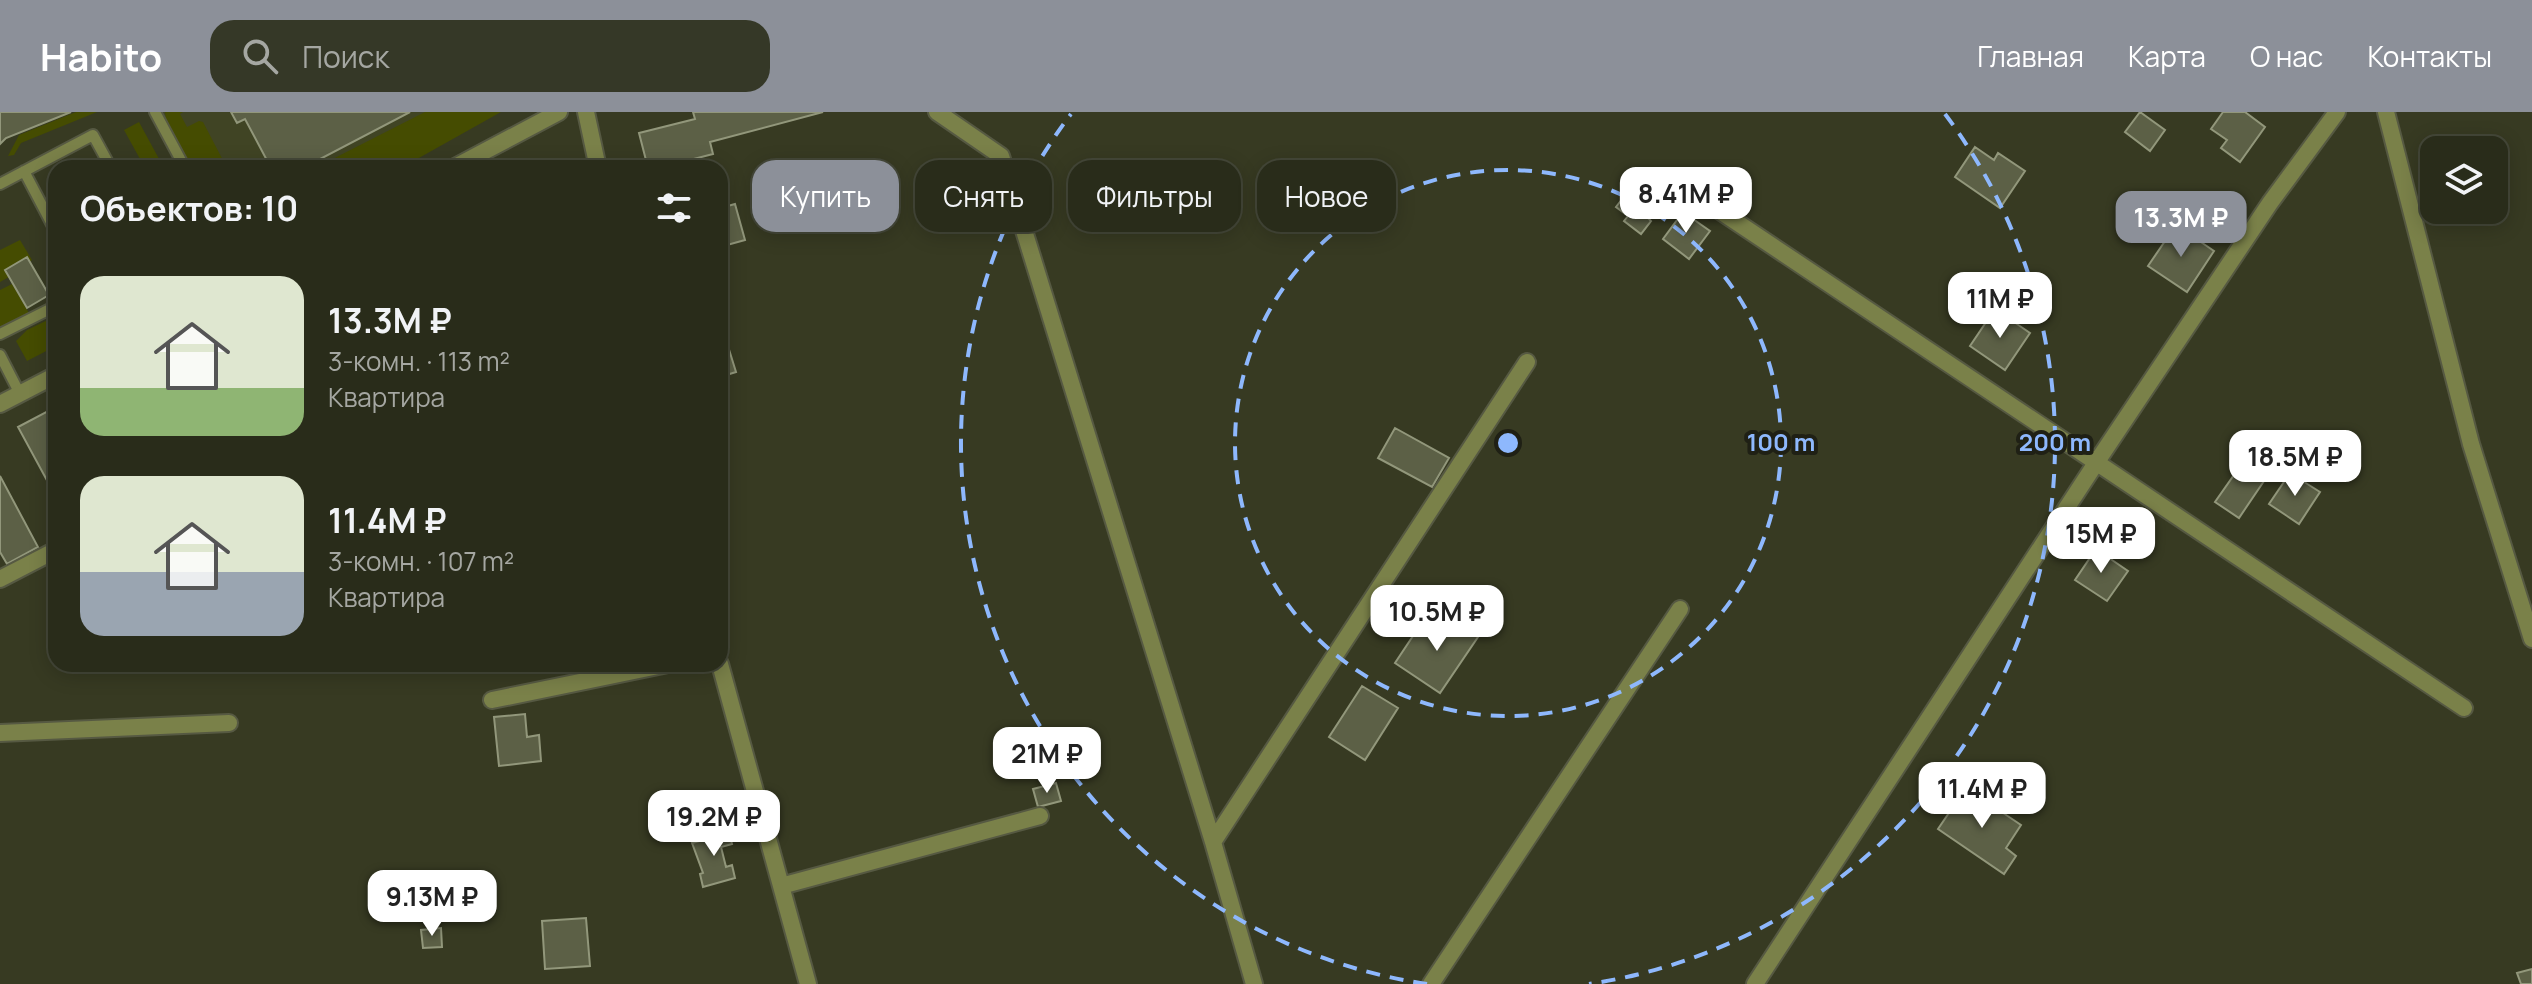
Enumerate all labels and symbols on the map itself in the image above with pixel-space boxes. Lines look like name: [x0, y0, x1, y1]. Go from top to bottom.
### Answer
pin: 8.41M ₽: [1612, 167, 1760, 235]
pin: 13.3M ₽: [2107, 191, 2255, 259]
pin: 11M ₽: [1944, 272, 2056, 340]
text: 100 m: [1747, 425, 1815, 458]
text: 200 m: [2019, 425, 2091, 458]
centre of rings: [1494, 429, 1522, 457]
pin: 18.5M ₽: [2221, 430, 2369, 498]
pin: 15M ₽: [2045, 507, 2157, 575]
pin: 10.5M ₽: [1363, 585, 1511, 653]
pin: 21M ₽: [991, 727, 1103, 795]
pin: 11.4M ₽: [1908, 762, 2056, 830]
pin: 19.2M ₽: [640, 790, 788, 858]
pin: 9.13M ₽: [358, 870, 506, 938]

